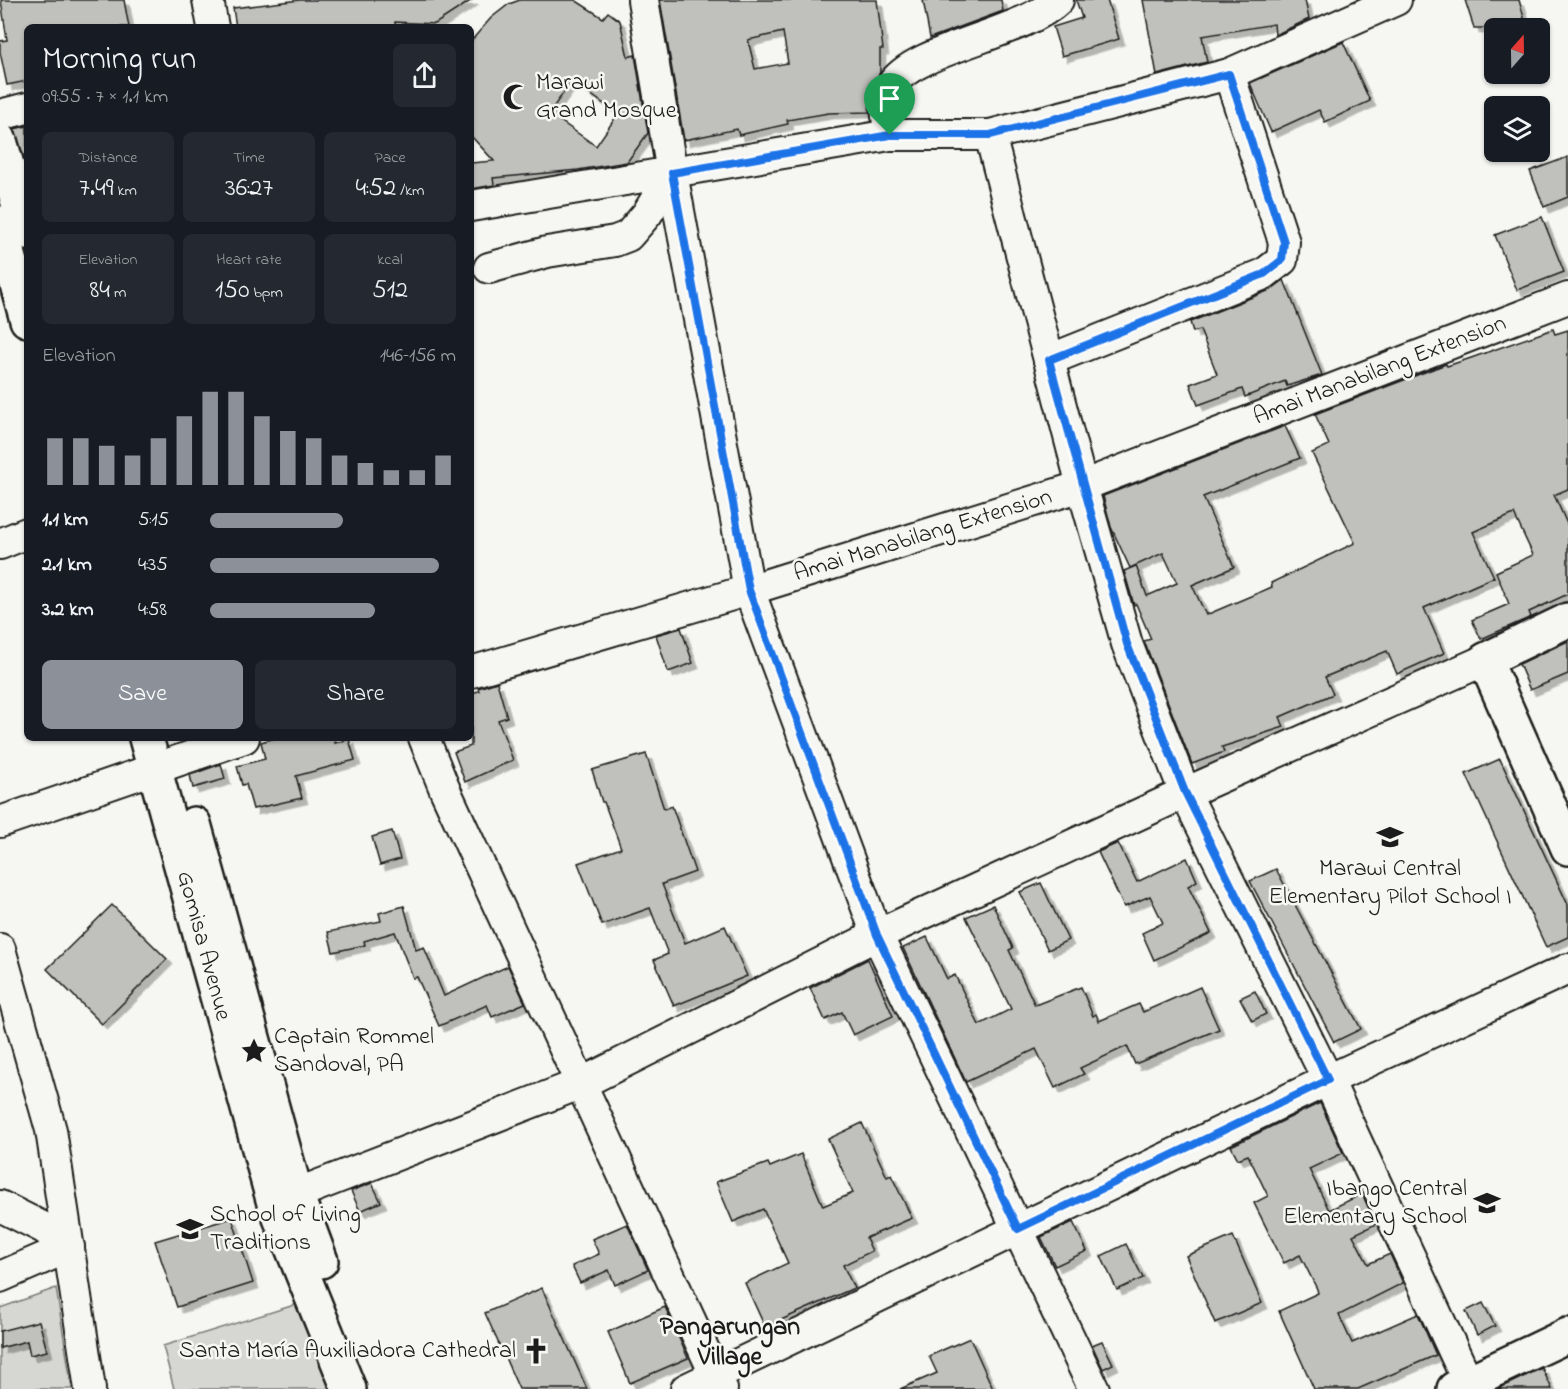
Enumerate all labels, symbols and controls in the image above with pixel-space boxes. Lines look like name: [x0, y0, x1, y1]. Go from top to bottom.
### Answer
north arrow: [1484, 18, 1550, 84]
map controls: [1484, 18, 1550, 162]
text: Morning run: [42, 36, 196, 84]
button: share: [393, 44, 456, 107]
place label: Marawi Grand Mosque: [536, 66, 677, 129]
pin: [864, 73, 915, 135]
mosque icon: Marawi Grand Mosque: [501, 82, 531, 112]
icon: arrive: [873, 82, 906, 115]
text: 09:55 · 7 × 1.1 km: [42, 83, 168, 112]
button: layers: [1484, 96, 1550, 162]
text: Distance: [79, 146, 137, 170]
text: Time: [233, 146, 265, 170]
text: Pace: [374, 146, 406, 170]
text: 7.49: [79, 170, 114, 208]
text: 36:27: [225, 170, 273, 208]
text: 4:52: [355, 170, 396, 208]
text: km: [114, 179, 137, 203]
text: /km: [396, 179, 425, 203]
text: Elevation: [79, 248, 137, 272]
text: Heart rate: [216, 248, 282, 272]
text: kcal: [377, 248, 403, 272]
text: 84: [90, 272, 110, 310]
text: 150: [215, 272, 249, 310]
text: 512: [372, 272, 408, 310]
text: m: [110, 281, 126, 305]
text: bpm: [249, 281, 283, 305]
street label: Amai Manabilang Extension: [1248, 307, 1512, 435]
text: Elevation: [42, 342, 116, 371]
text: 146–156 m: [380, 342, 456, 371]
street label: Amai Manabilang Extension: [790, 480, 1056, 592]
text: 1.1 km: [42, 506, 88, 535]
text: 5:15: [138, 506, 169, 535]
text: 2.1 km: [42, 551, 92, 580]
text: 4:35: [138, 551, 168, 580]
text: 3.2 km: [42, 596, 94, 625]
text: 4:58: [138, 596, 167, 625]
button: Save: [42, 660, 243, 729]
button: Share: [255, 660, 456, 729]
school or university icon: Marawi Central Elementary Pilot School I: [1375, 822, 1405, 852]
place label: Marawi Central Elementary Pilot School I: [1268, 852, 1512, 916]
street label: Gomisa Avenue: [166, 867, 240, 1025]
place label: Captain Rommel Sandoval, PA: [274, 1020, 434, 1083]
place icon: Captain Rommel Sandoval, PA: [239, 1036, 269, 1066]
place label: Ibango Central Elementary School: [1283, 1172, 1467, 1236]
school or university icon: Ibango Central Elementary School: [1472, 1188, 1502, 1218]
place label: School of Living Traditions: [210, 1198, 361, 1261]
school or university icon: School of Living Traditions: [175, 1214, 205, 1244]
district label: Pangarungan Village: [660, 1309, 800, 1378]
place label: Santa María Auxiliadora Cathedral: [179, 1334, 516, 1369]
church icon: Santa María Auxiliadora Cathedral: [521, 1336, 551, 1366]

